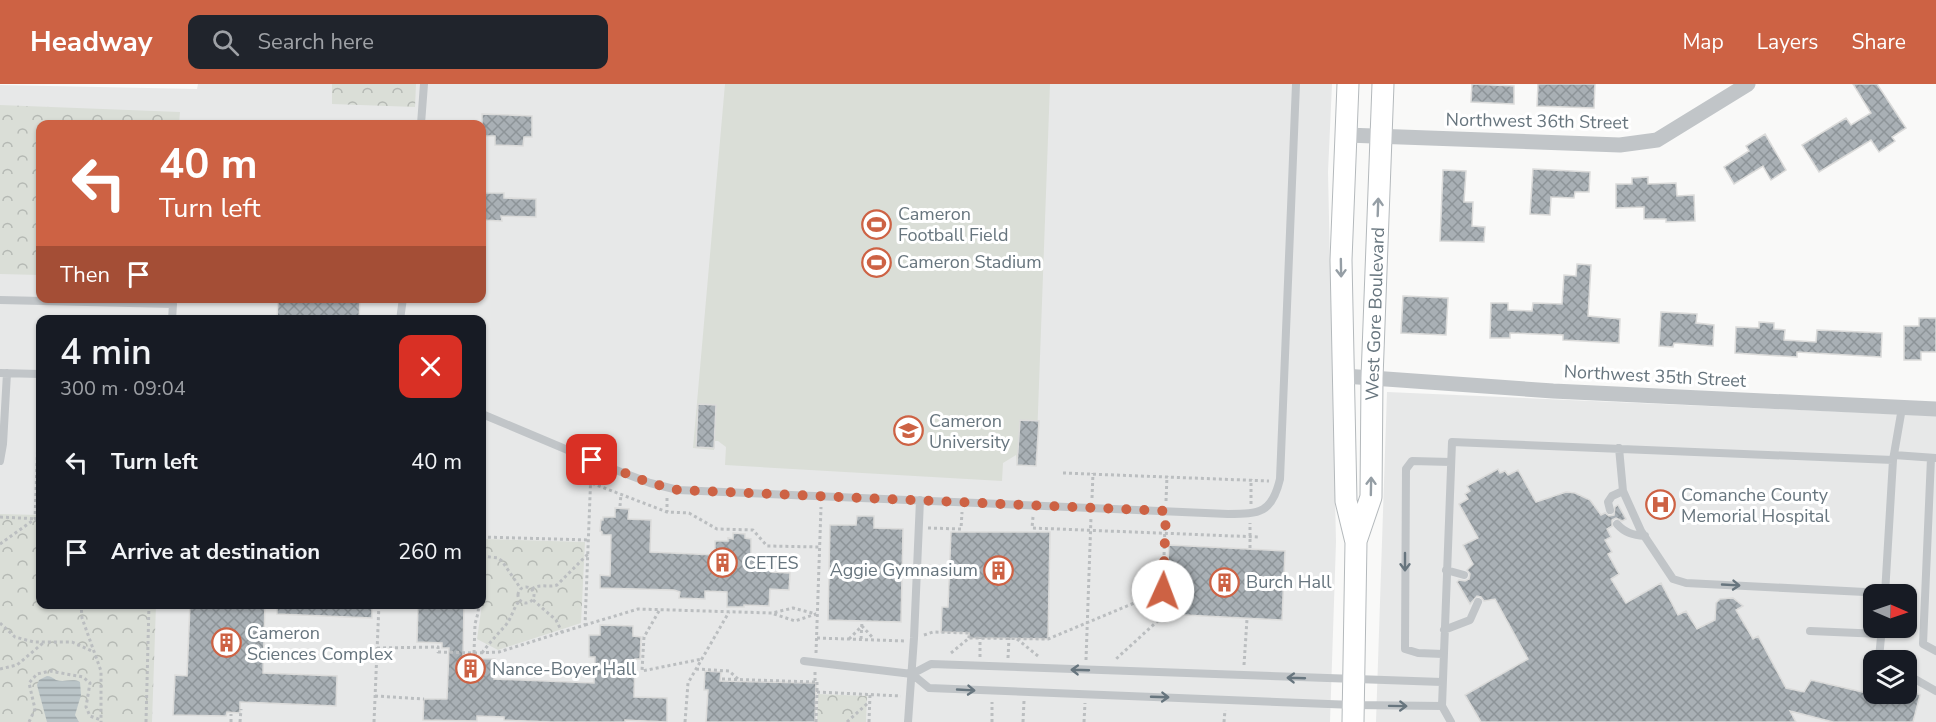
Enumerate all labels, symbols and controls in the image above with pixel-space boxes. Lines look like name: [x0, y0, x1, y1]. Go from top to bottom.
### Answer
search box: [188, 15, 608, 69]
text: Headway: [30, 23, 152, 61]
icon: search: [209, 26, 242, 59]
text: Search here: [257, 27, 374, 57]
text: Map: [1682, 28, 1724, 56]
text: Layers: [1757, 28, 1818, 56]
text: Share: [1851, 28, 1906, 56]
street label: Northwest 36th Street: [1445, 107, 1629, 135]
text: 40 m: [159, 136, 258, 193]
icon: left: [60, 144, 138, 222]
text: Turn left: [159, 190, 260, 227]
one-way arrow: [1373, 197, 1384, 217]
place label: Cameron Football Field: [898, 202, 1008, 247]
sports icon: Cameron Football Field: [861, 208, 893, 240]
street label: West Gore Boulevard: [1360, 227, 1390, 401]
sports icon: Cameron Stadium: [860, 246, 892, 278]
place label: Cameron Stadium: [897, 250, 1042, 274]
icon: arrive: [122, 258, 155, 291]
one-way arrow: [1336, 258, 1347, 278]
text: Then: [60, 260, 110, 290]
text: 4 min: [60, 328, 152, 377]
button: close: [399, 335, 462, 398]
street label: Northwest 35th Street: [1563, 359, 1748, 393]
text: 300 m · 09:04: [60, 375, 186, 402]
place label: Cameron University: [929, 409, 1011, 454]
school or university icon: Cameron University: [892, 415, 924, 447]
pin: [566, 434, 617, 485]
icon: arrive: [575, 443, 608, 476]
icon: left: [60, 446, 93, 479]
text: Turn left: [111, 447, 198, 477]
text: 40 m: [411, 447, 462, 477]
one-way arrow: [1365, 476, 1377, 496]
place label: Comanche County Memorial Hospital: [1681, 483, 1830, 528]
hospital icon: Comanche County Memorial Hospital: [1644, 489, 1676, 521]
icon: arrive: [60, 536, 93, 569]
text: Arrive at destination: [111, 537, 320, 567]
text: 260 m: [398, 537, 462, 567]
building icon: CETES: [707, 547, 739, 579]
place label: CETES: [744, 551, 799, 575]
one-way arrow: [1400, 552, 1411, 572]
building icon: Aggie Gymnasium: [983, 554, 1015, 586]
place label: Aggie Gymnasium: [830, 558, 978, 582]
position arrow: [1131, 559, 1195, 623]
building icon: Burch Hall: [1209, 566, 1241, 598]
place label: Burch Hall: [1246, 570, 1332, 594]
one-way arrow: [1721, 579, 1740, 590]
north arrow: [1863, 584, 1917, 638]
map controls: [1863, 584, 1917, 704]
place label: Cameron Sciences Complex: [247, 621, 394, 666]
building icon: Cameron Sciences Complex: [210, 627, 242, 659]
button: layers: [1863, 650, 1917, 704]
building icon: Nance-Boyer Hall: [455, 653, 487, 685]
place label: Nance-Boyer Hall: [492, 657, 637, 681]
one-way arrow: [1071, 664, 1091, 675]
one-way arrow: [1287, 672, 1307, 683]
one-way arrow: [955, 684, 975, 695]
one-way arrow: [1150, 692, 1170, 703]
one-way arrow: [1387, 700, 1407, 712]

